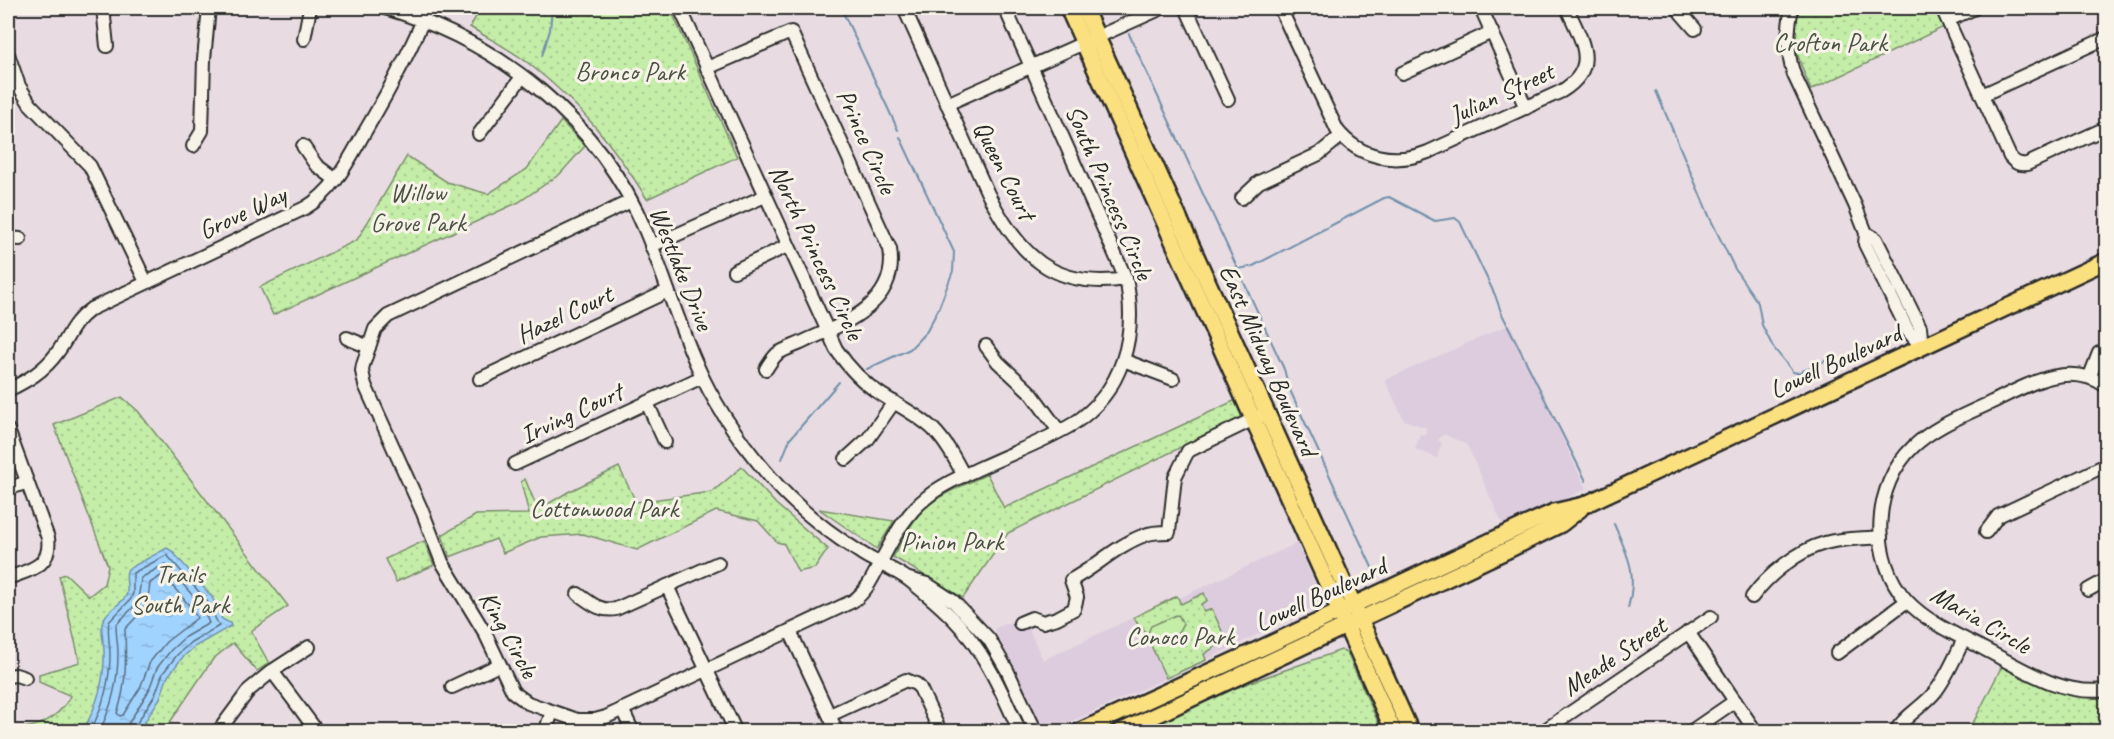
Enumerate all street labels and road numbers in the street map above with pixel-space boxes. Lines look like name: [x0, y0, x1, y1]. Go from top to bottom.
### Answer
street label: Julian Street: [1442, 54, 1561, 133]
street label: Prince Circle: [829, 84, 905, 201]
street label: South Princess Circle: [1058, 100, 1162, 286]
street label: Queen Court: [966, 115, 1045, 228]
street label: North Princess Circle: [762, 159, 873, 347]
street label: Grove Way: [193, 177, 293, 247]
street label: Westlake Drive: [642, 202, 722, 336]
street label: East Midway Boulevard: [1211, 259, 1327, 465]
street label: Hazel Court: [511, 277, 620, 351]
street label: Lowell Boulevard: [1764, 315, 1910, 406]
street label: Irving Court: [515, 374, 631, 451]
street label: Lowell Boulevard: [1249, 548, 1395, 639]
street label: Maria Circle: [1925, 578, 2038, 662]
street label: King Circle: [471, 585, 547, 685]
street label: Meade Street: [1556, 608, 1675, 703]

